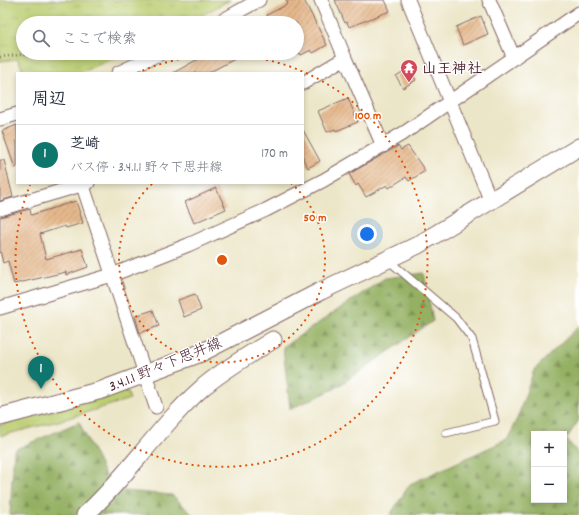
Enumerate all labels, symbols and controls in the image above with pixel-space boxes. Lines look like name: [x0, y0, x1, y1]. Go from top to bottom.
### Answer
search box: [16, 16, 304, 60]
icon: search: [30, 27, 52, 49]
text: ここで検索: [62, 29, 137, 51]
temple icon: 山王神社: [399, 58, 419, 83]
place label: 山王神社: [422, 59, 482, 81]
text: 周辺: [32, 89, 66, 113]
text: 100 m: [355, 108, 381, 125]
text: 芝崎: [70, 134, 100, 156]
text: 1: [44, 145, 46, 164]
text: 170 m: [261, 145, 288, 164]
text: バス停 · 3.4.1.1 野々下思井線: [70, 159, 222, 178]
text: 50 m: [303, 210, 327, 227]
your location: [357, 224, 377, 244]
centre of rings: [215, 253, 229, 267]
street label: 3.4.1.1 野々下思井線: [106, 333, 226, 399]
pin: 1: [28, 356, 54, 389]
map controls: [531, 431, 567, 503]
button: +: [531, 431, 567, 467]
button: −: [531, 467, 567, 503]

